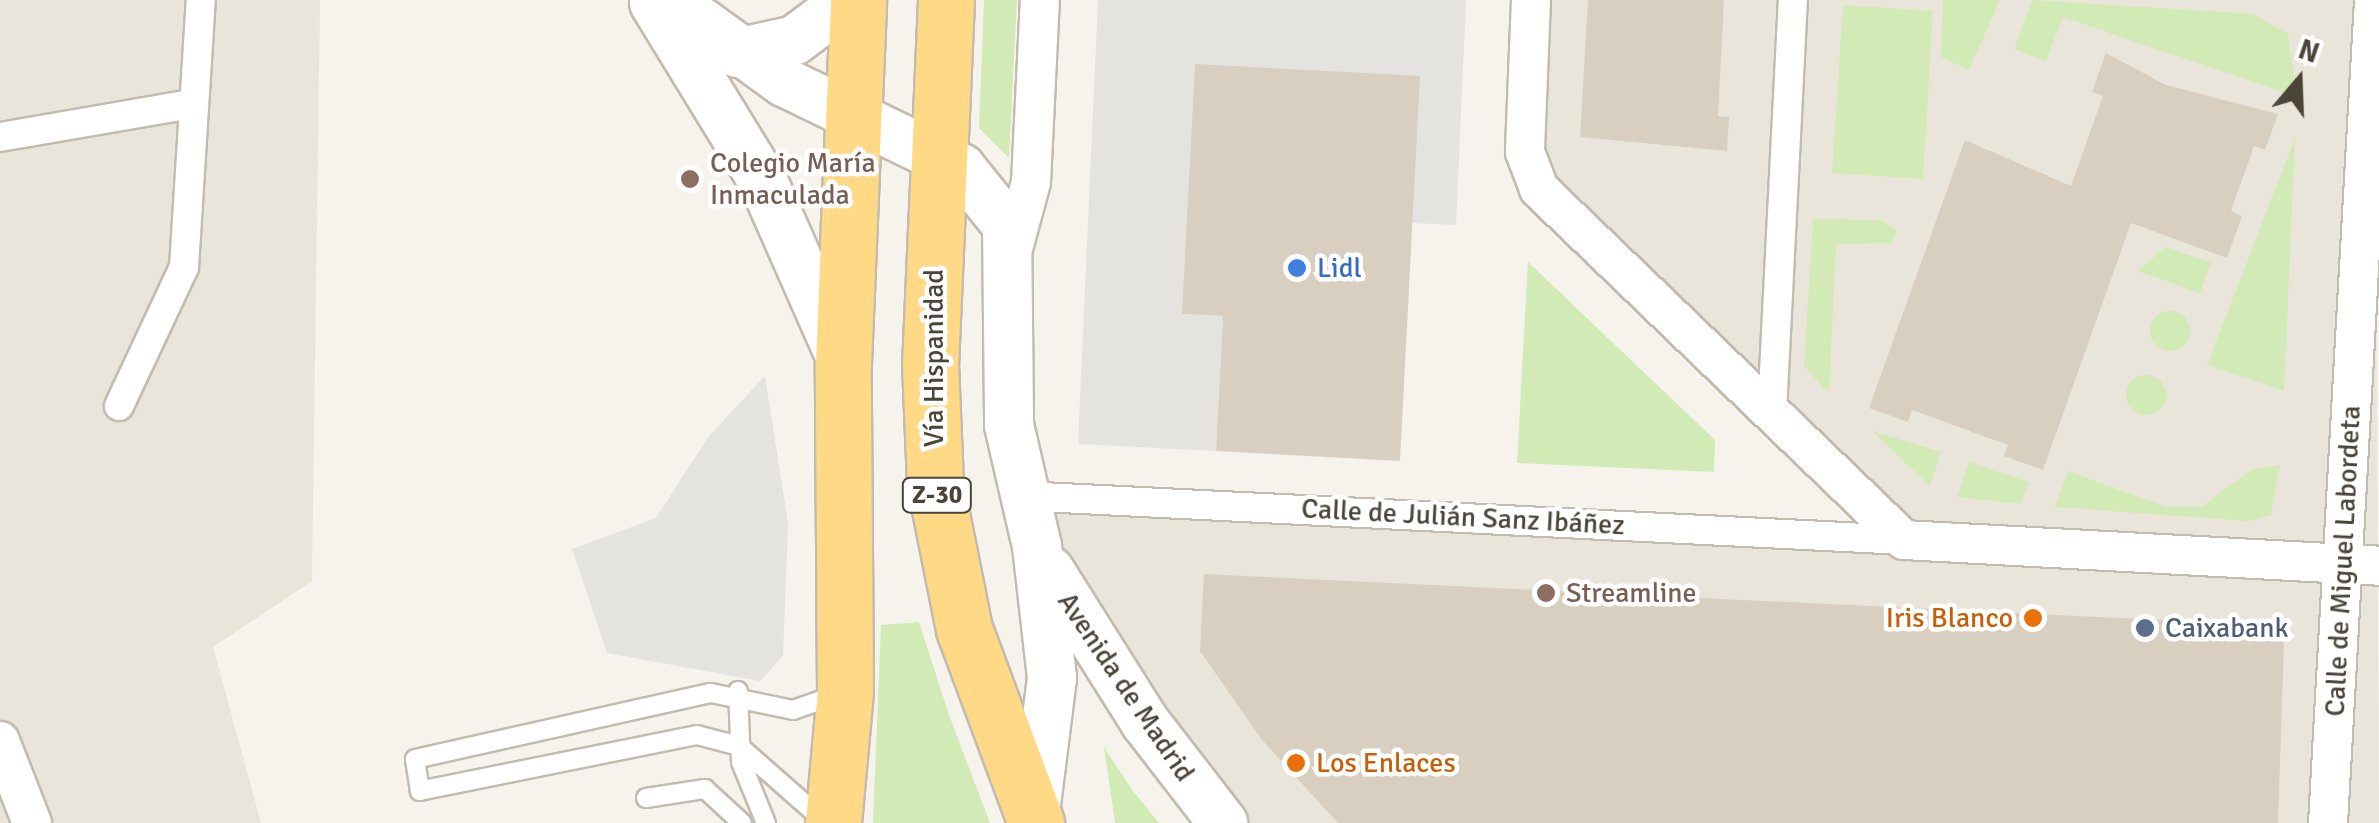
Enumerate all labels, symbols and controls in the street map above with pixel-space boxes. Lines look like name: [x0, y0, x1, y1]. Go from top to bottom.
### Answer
north arrow: [2249, 30, 2349, 130]
text: N: [2294, 32, 2324, 71]
place label: Colegio María Inmaculada: [710, 146, 876, 212]
marker: Colegio María Inmaculada: [679, 168, 701, 190]
place label: Lidl: [1317, 251, 1362, 285]
marker: Lidl: [1286, 257, 1308, 279]
street label: Vía Hispanidad: [917, 269, 951, 447]
street label: Calle de Miguel Labordeta: [2318, 405, 2368, 717]
road number: Z-30: [900, 475, 974, 515]
street label: Calle de Julián Sanz Ibáñez: [1300, 492, 1626, 542]
place label: Streamline: [1566, 576, 1697, 610]
marker: Streamline: [1535, 582, 1557, 604]
street label: Avenida de Madrid: [1050, 586, 1202, 788]
place label: Iris Blanco: [1886, 601, 2013, 635]
marker: Iris Blanco: [2022, 607, 2044, 629]
place label: Caixabank: [2165, 611, 2289, 645]
marker: Caixabank: [2134, 617, 2156, 639]
place label: Los Enlaces: [1316, 746, 1456, 780]
marker: Los Enlaces: [1285, 752, 1307, 774]

